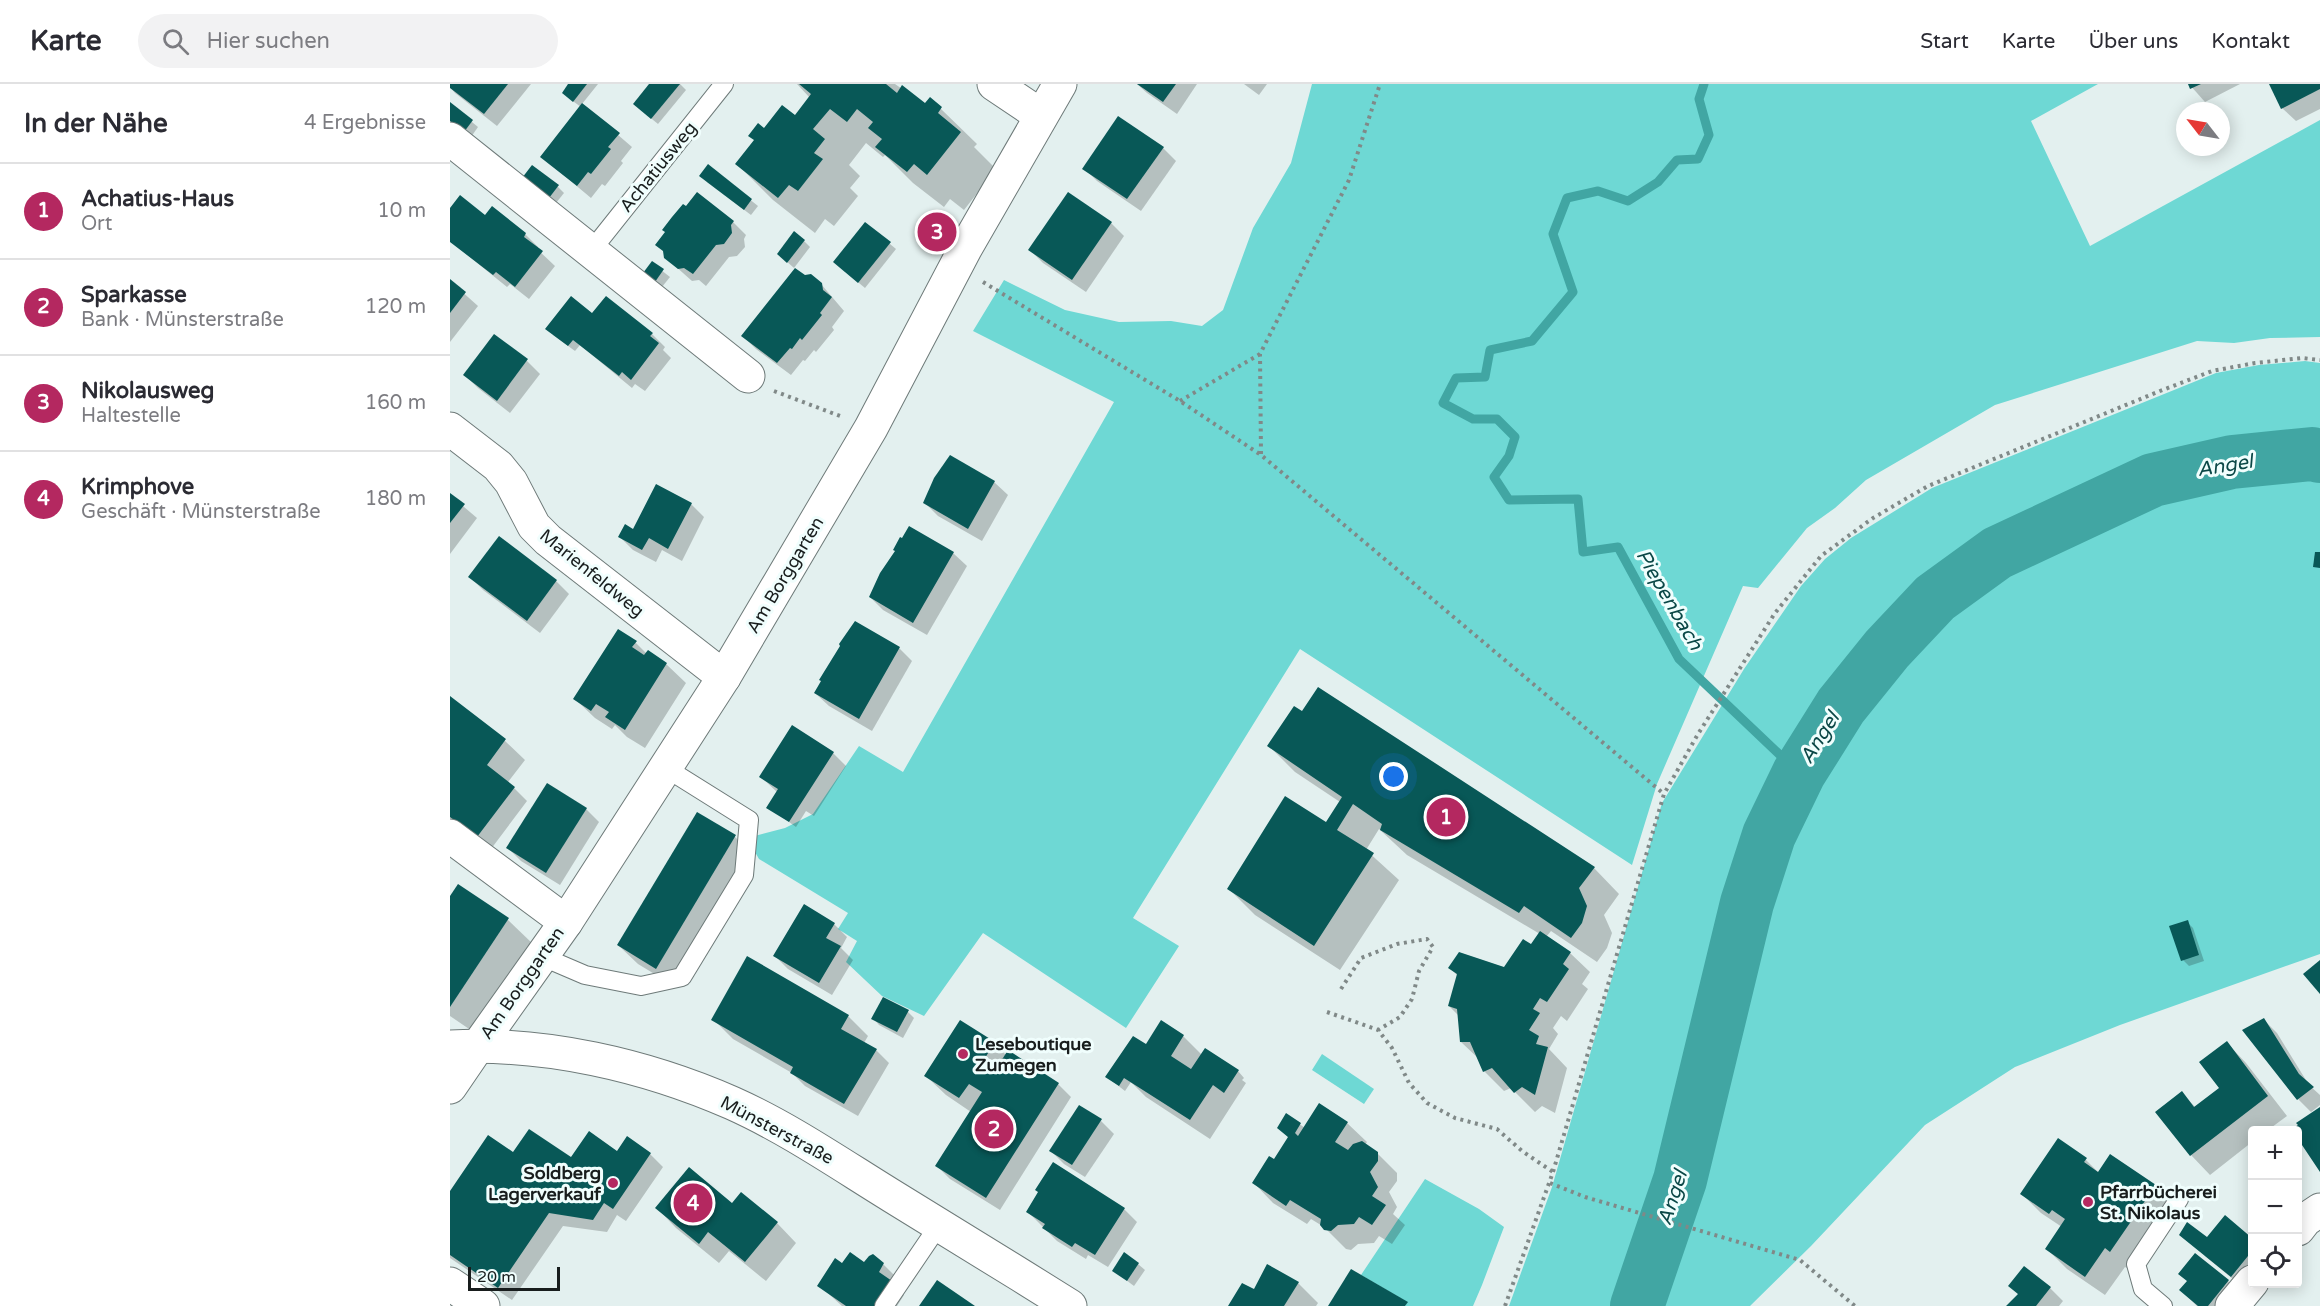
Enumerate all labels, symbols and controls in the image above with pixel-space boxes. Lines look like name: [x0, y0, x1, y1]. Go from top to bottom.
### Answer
search box: [138, 14, 558, 68]
text: Karte: [30, 24, 102, 58]
icon: search: [159, 25, 192, 58]
text: Hier suchen: [207, 28, 330, 54]
text: Start: [1920, 29, 1969, 54]
text: Karte: [2002, 29, 2055, 54]
text: Über uns: [2088, 29, 2178, 54]
text: Kontakt: [2211, 29, 2290, 54]
north arrow: [2176, 102, 2230, 156]
text: In der Nähe: [24, 108, 168, 139]
text: 4 Ergebnisse: [304, 111, 426, 135]
street label: Achatiusweg: [615, 117, 701, 217]
text: Achatius-Haus: [81, 186, 234, 212]
text: 1: [37, 199, 50, 223]
text: 10 m: [377, 199, 426, 223]
pin: 3: [918, 210, 956, 254]
text: Ort: [81, 212, 112, 236]
text: Sparkasse: [81, 282, 187, 308]
text: 2: [37, 295, 50, 319]
text: 120 m: [365, 295, 426, 319]
text: Bank · Münsterstraße: [81, 308, 284, 332]
text: Nikolausweg: [81, 378, 214, 404]
text: 3: [37, 391, 50, 415]
text: 160 m: [365, 391, 426, 415]
text: Haltestelle: [81, 404, 181, 428]
water label: Angel: [2196, 449, 2256, 482]
text: Krimphove: [81, 474, 194, 500]
text: 4: [37, 487, 50, 511]
text: 180 m: [365, 487, 426, 511]
text: Geschäft · Münsterstraße: [81, 500, 321, 524]
street label: Am Borggarten: [742, 513, 828, 637]
street label: Marienfeldweg: [535, 524, 649, 622]
water label: Piepenbach: [1631, 545, 1708, 655]
water label: Angel: [1795, 706, 1846, 768]
your location: [1379, 762, 1408, 791]
pin: 1: [1426, 794, 1466, 840]
street label: Am Borggarten: [475, 923, 569, 1043]
place label: Leseboutique Zumegen: [975, 1033, 1092, 1076]
marker: Leseboutique Zumegen: [956, 1047, 970, 1061]
street label: Münsterstraße: [717, 1091, 837, 1169]
pin: 2: [974, 1106, 1014, 1152]
map controls: [2248, 1126, 2302, 1288]
button: +: [2248, 1126, 2302, 1180]
place label: Soldberg Lagerverkauf: [488, 1162, 602, 1205]
water label: Angel: [1653, 1166, 1694, 1228]
marker: Soldberg Lagerverkauf: [606, 1176, 620, 1190]
pin: 4: [674, 1180, 712, 1226]
button: −: [2248, 1180, 2302, 1234]
place label: Pfarrbücherei St. Nikolaus: [2100, 1181, 2217, 1224]
marker: Pfarrbücherei St. Nikolaus: [2081, 1195, 2095, 1209]
button: locate: [2248, 1234, 2302, 1288]
scale bar: [468, 1264, 560, 1292]
text: 20 m: [477, 1267, 516, 1287]

